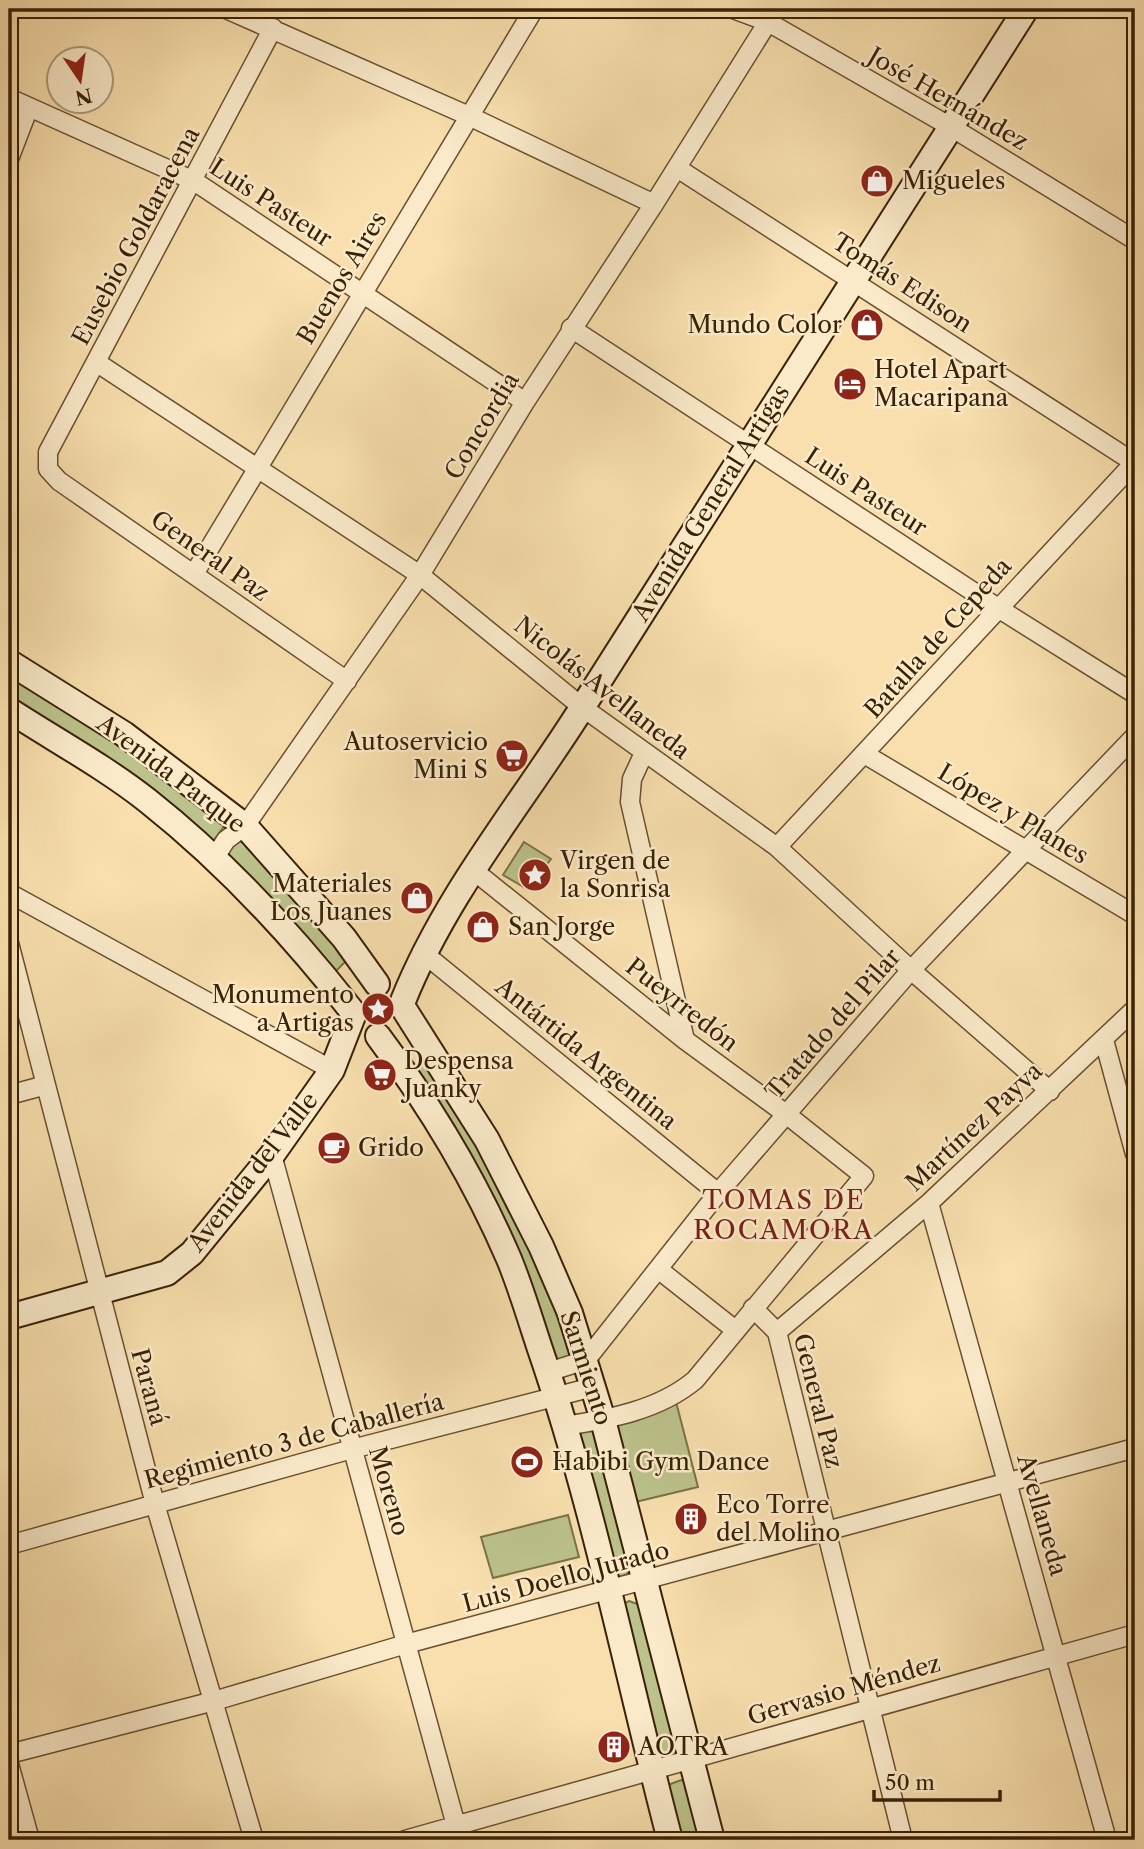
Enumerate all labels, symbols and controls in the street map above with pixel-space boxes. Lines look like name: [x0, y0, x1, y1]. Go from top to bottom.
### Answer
street label: José Hernández: [860, 39, 1033, 156]
north arrow: [46, 46, 116, 116]
text: N: [73, 83, 94, 109]
street label: Eusebio Goldaracena: [66, 121, 206, 350]
street label: Luis Pasteur: [205, 152, 338, 253]
shop icon: Migueles: [858, 162, 896, 200]
place label: Migueles: [902, 166, 1005, 195]
street label: Buenos Aires: [291, 206, 392, 349]
street label: Tomás Edison: [827, 227, 978, 339]
shop icon: Mundo Color: [848, 306, 886, 344]
place label: Mundo Color: [687, 310, 842, 339]
place label: Hotel Apart Macaripana: [874, 355, 1009, 412]
hotel icon: Hotel Apart Macaripana: [831, 365, 869, 403]
street label: Concordia: [438, 367, 525, 485]
street label: Avenida General Artigas: [625, 379, 795, 627]
street label: Luis Pasteur: [800, 441, 933, 542]
street label: General Paz: [145, 504, 275, 607]
street label: Batalla de Cepeda: [858, 551, 1017, 724]
street label: Nicolás Avellaneda: [509, 610, 696, 765]
street label: Avenida Parque: [91, 708, 251, 839]
place label: Autoservicio Mini S: [343, 727, 488, 784]
supermarket icon: Autoservicio Mini S: [493, 737, 531, 775]
street label: López y Planes: [933, 757, 1094, 870]
place label: Virgen de la Sonrisa: [559, 846, 671, 903]
place icon: Virgen de la Sonrisa: [516, 856, 554, 894]
place label: Materiales Los Juanes: [270, 869, 392, 926]
shop icon: Materiales Los Juanes: [398, 879, 436, 917]
shop icon: San Jorge: [464, 908, 502, 946]
place label: San Jorge: [508, 912, 615, 941]
street label: Tratado del Pilar: [759, 942, 906, 1105]
street label: Pueyrredón: [620, 952, 744, 1057]
street label: Antártida Argentina: [489, 971, 683, 1136]
place label: Monumento a Artigas: [212, 980, 354, 1037]
place icon: Monumento a Artigas: [359, 990, 397, 1028]
place label: Despensa Juanky: [400, 1046, 514, 1103]
supermarket icon: Despensa Juanky: [361, 1056, 399, 1094]
street label: Martínez Payva: [900, 1056, 1048, 1197]
street label: Avenida del Valle: [181, 1086, 324, 1258]
cafe icon: Grido: [315, 1129, 353, 1167]
place label: Grido: [358, 1133, 424, 1162]
district label: TOMAS DE ROCAMORA: [693, 1184, 875, 1246]
street label: Sarmiento: [554, 1307, 619, 1429]
street label: General Paz: [788, 1330, 849, 1471]
street label: Paraná: [125, 1345, 174, 1429]
street label: Regimiento 3 de Caballería: [141, 1386, 447, 1494]
street label: Moreno: [363, 1443, 416, 1539]
sports icon: Habibi Gym Dance: [508, 1443, 546, 1481]
place label: Habibi Gym Dance: [552, 1447, 770, 1476]
street label: Avellaneda: [1011, 1450, 1074, 1579]
place label: Eco Torre del Molino: [716, 1490, 840, 1547]
building icon: Eco Torre del Molino: [672, 1500, 710, 1538]
street label: Luis Doello Jurado: [459, 1535, 672, 1618]
street label: Gervasio Méndez: [744, 1648, 944, 1731]
building icon: AOTRA: [595, 1728, 633, 1766]
place label: AOTRA: [637, 1732, 729, 1761]
scale bar: [874, 1758, 1000, 1802]
text: 50 m: [885, 1770, 935, 1795]

